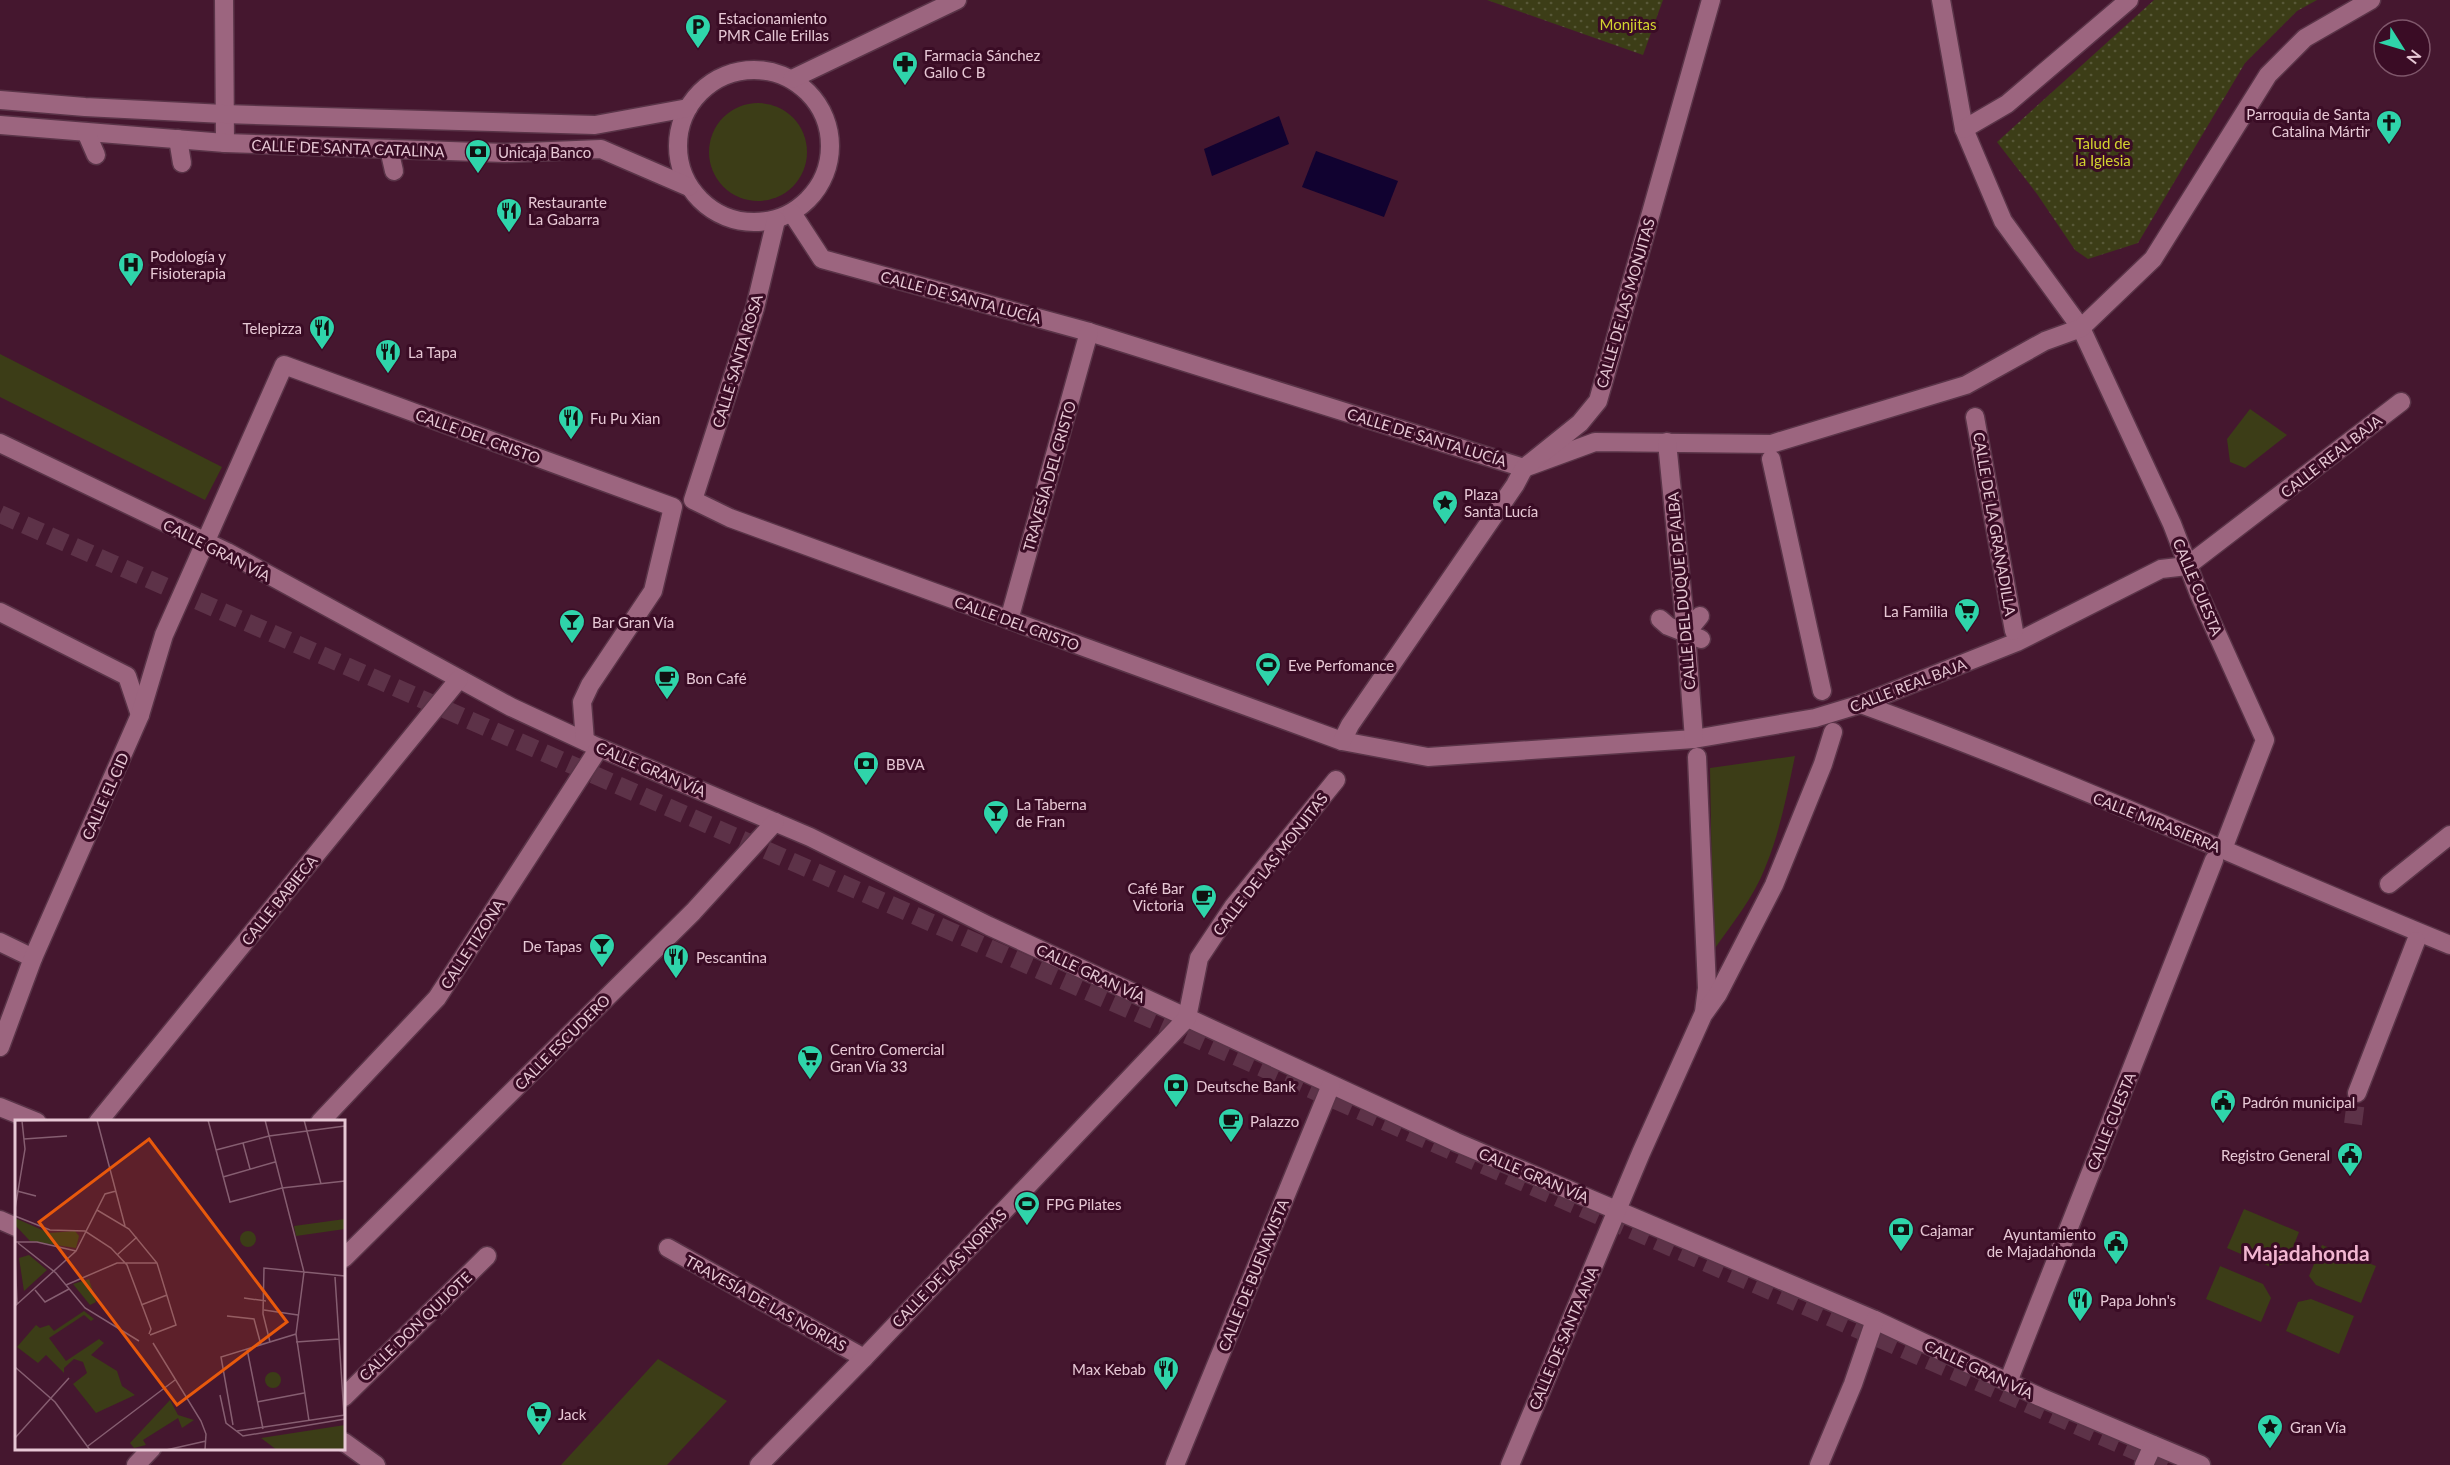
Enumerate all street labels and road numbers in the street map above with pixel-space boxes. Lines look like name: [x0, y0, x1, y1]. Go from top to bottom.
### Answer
street label: CALLE DE SANTA CATALINA: [251, 136, 446, 160]
street label: CALLE DE LAS MONJITAS: [1592, 216, 1658, 390]
street label: CALLE DE SANTA LUCÍA: [879, 267, 1044, 327]
street label: CALLE SANTA ROSA: [708, 291, 766, 430]
street label: TRAVESÍA DEL CRISTO: [1019, 399, 1079, 553]
street label: CALLE DE SANTA LUCÍA: [1345, 404, 1510, 470]
street label: CALLE DEL CRISTO: [413, 405, 543, 467]
street label: CALLE REAL BAJA: [2277, 410, 2386, 501]
street label: CALLE DE LA GRANADILLA: [1970, 431, 2020, 618]
street label: CALLE DEL DUQUE DE ALBA: [1663, 491, 1699, 691]
street label: CALLE GRAN VÍA: [160, 515, 274, 585]
street label: CALLE CUESTA: [2169, 536, 2227, 639]
street label: CALLE DEL CRISTO: [952, 592, 1082, 654]
street label: CALLE REAL BAJA: [1847, 654, 1970, 716]
street label: CALLE GRAN VÍA: [593, 738, 710, 801]
street label: CALLE EL CID: [78, 750, 132, 842]
street label: CALLE MIRASIERRA: [2091, 788, 2224, 856]
street label: CALLE DE LAS MONJITAS: [1209, 789, 1331, 939]
street label: CALLE BABIECA: [237, 851, 321, 949]
street label: CALLE TIZONA: [436, 895, 508, 992]
street label: CALLE GRAN VÍA: [1034, 940, 1149, 1006]
street label: CALLE ESCUDERO: [511, 991, 613, 1093]
street label: CALLE CUESTA: [2083, 1069, 2139, 1173]
street label: CALLE GRAN VÍA: [1476, 1144, 1593, 1207]
street label: CALLE DE BUENAVISTA: [1214, 1195, 1292, 1354]
street label: CALLE DE LAS NORIAS: [888, 1205, 1010, 1331]
street label: TRAVESÍA DE LAS NORIAS: [682, 1251, 850, 1355]
street label: CALLE DE SANTA ANA: [1525, 1263, 1602, 1412]
street label: CALLE DON QUIJOTE: [355, 1268, 475, 1384]
street label: CALLE GRAN VÍA: [1922, 1336, 2037, 1402]

